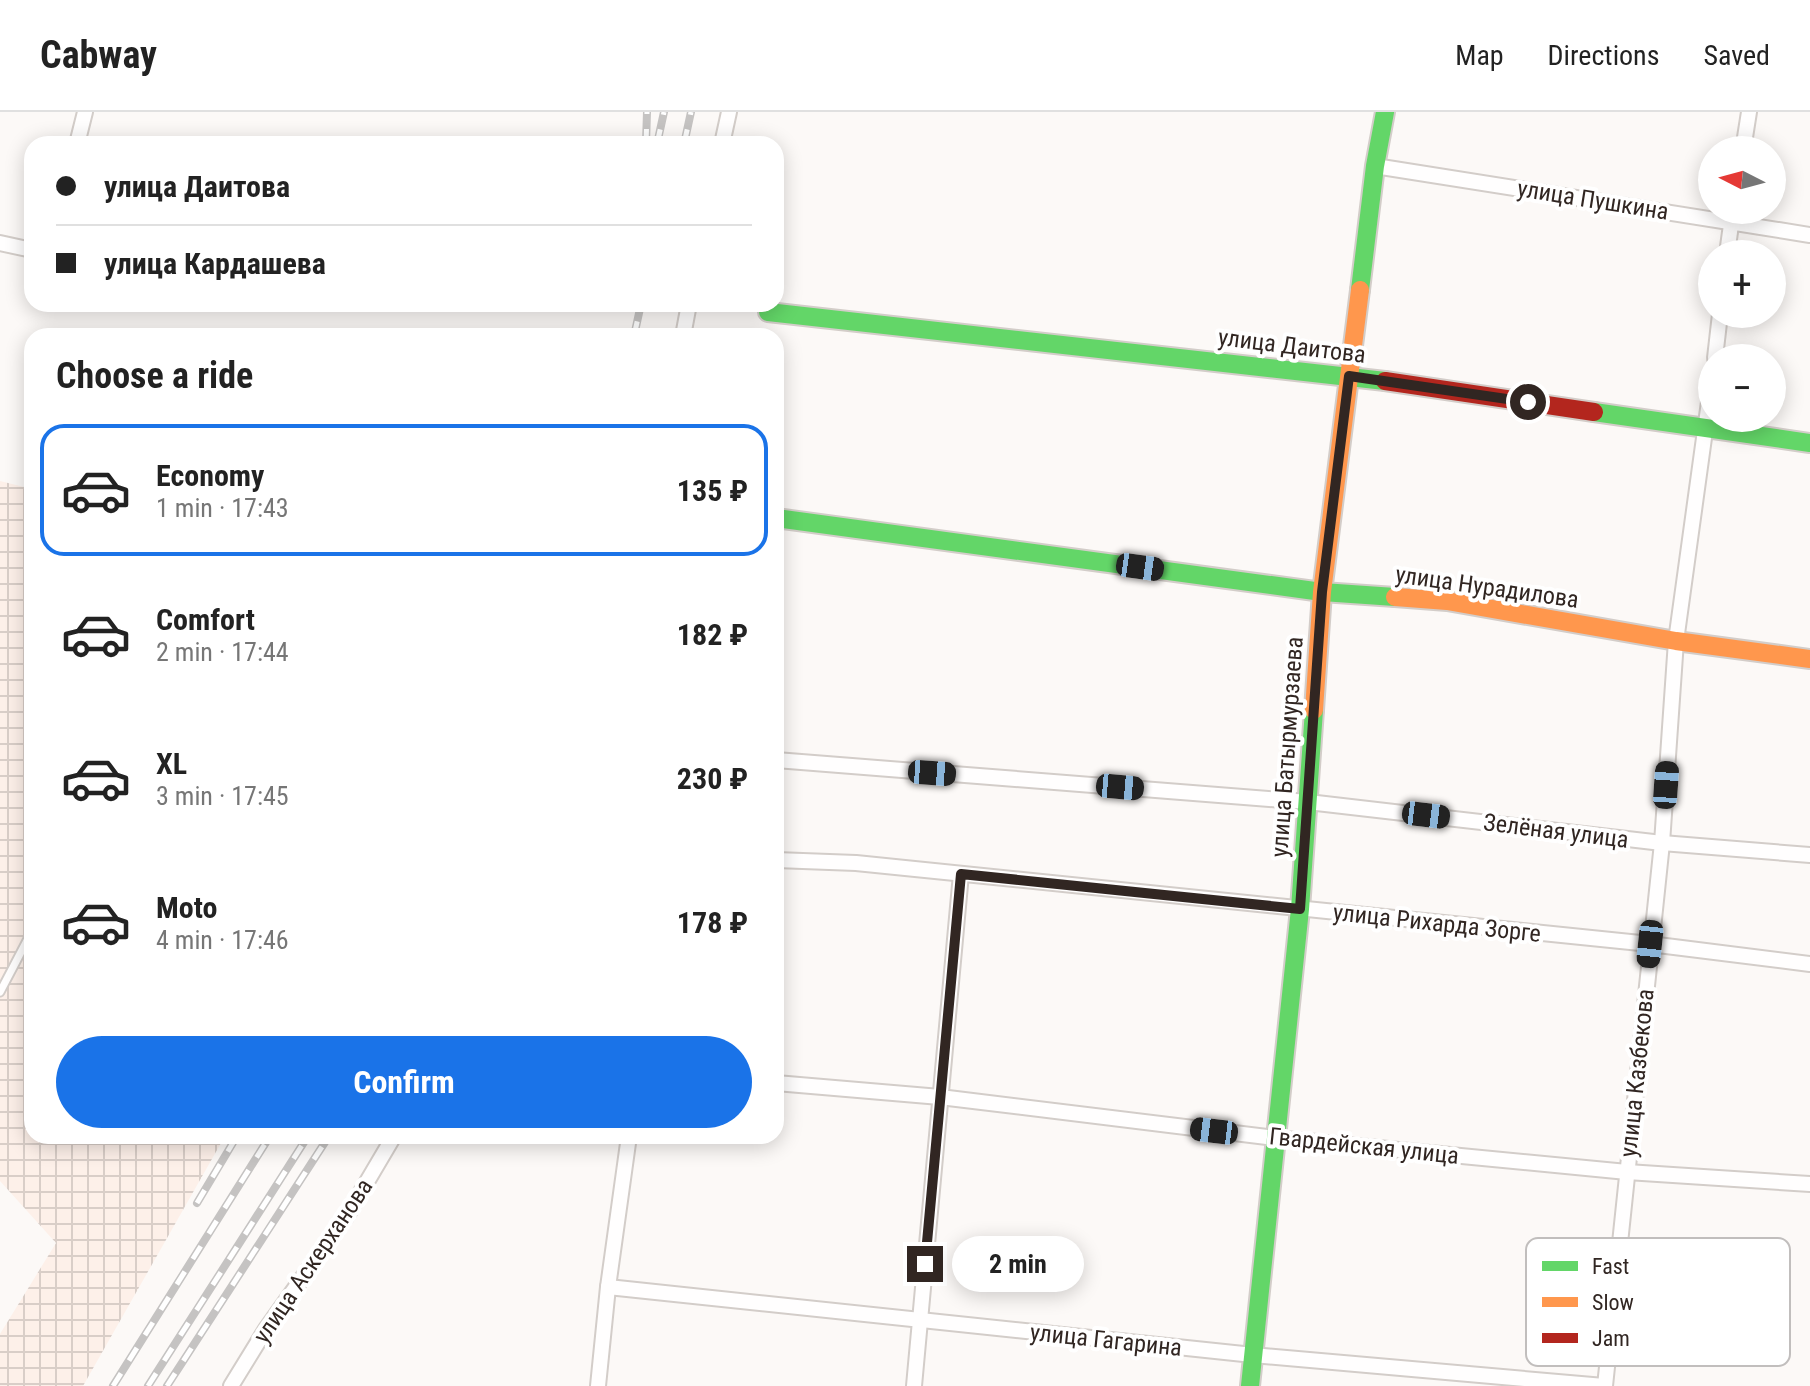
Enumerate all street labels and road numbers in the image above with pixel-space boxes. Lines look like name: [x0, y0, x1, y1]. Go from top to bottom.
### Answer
street label: улица Пушкина: [1515, 174, 1671, 226]
street label: улица Даитова: [1217, 323, 1367, 369]
street label: улица Нурадилова: [1394, 560, 1580, 614]
street label: улица Батырмурзаева: [1265, 636, 1309, 858]
street label: Зелёная улица: [1482, 808, 1630, 854]
street label: улица Рихарда Зорге: [1332, 898, 1542, 948]
street label: улица Казбекова: [1614, 987, 1660, 1159]
street label: Гвардейская улица: [1268, 1122, 1460, 1170]
street label: улица Аскерханова: [248, 1173, 378, 1349]
street label: улица Гагарина: [1029, 1318, 1183, 1362]

